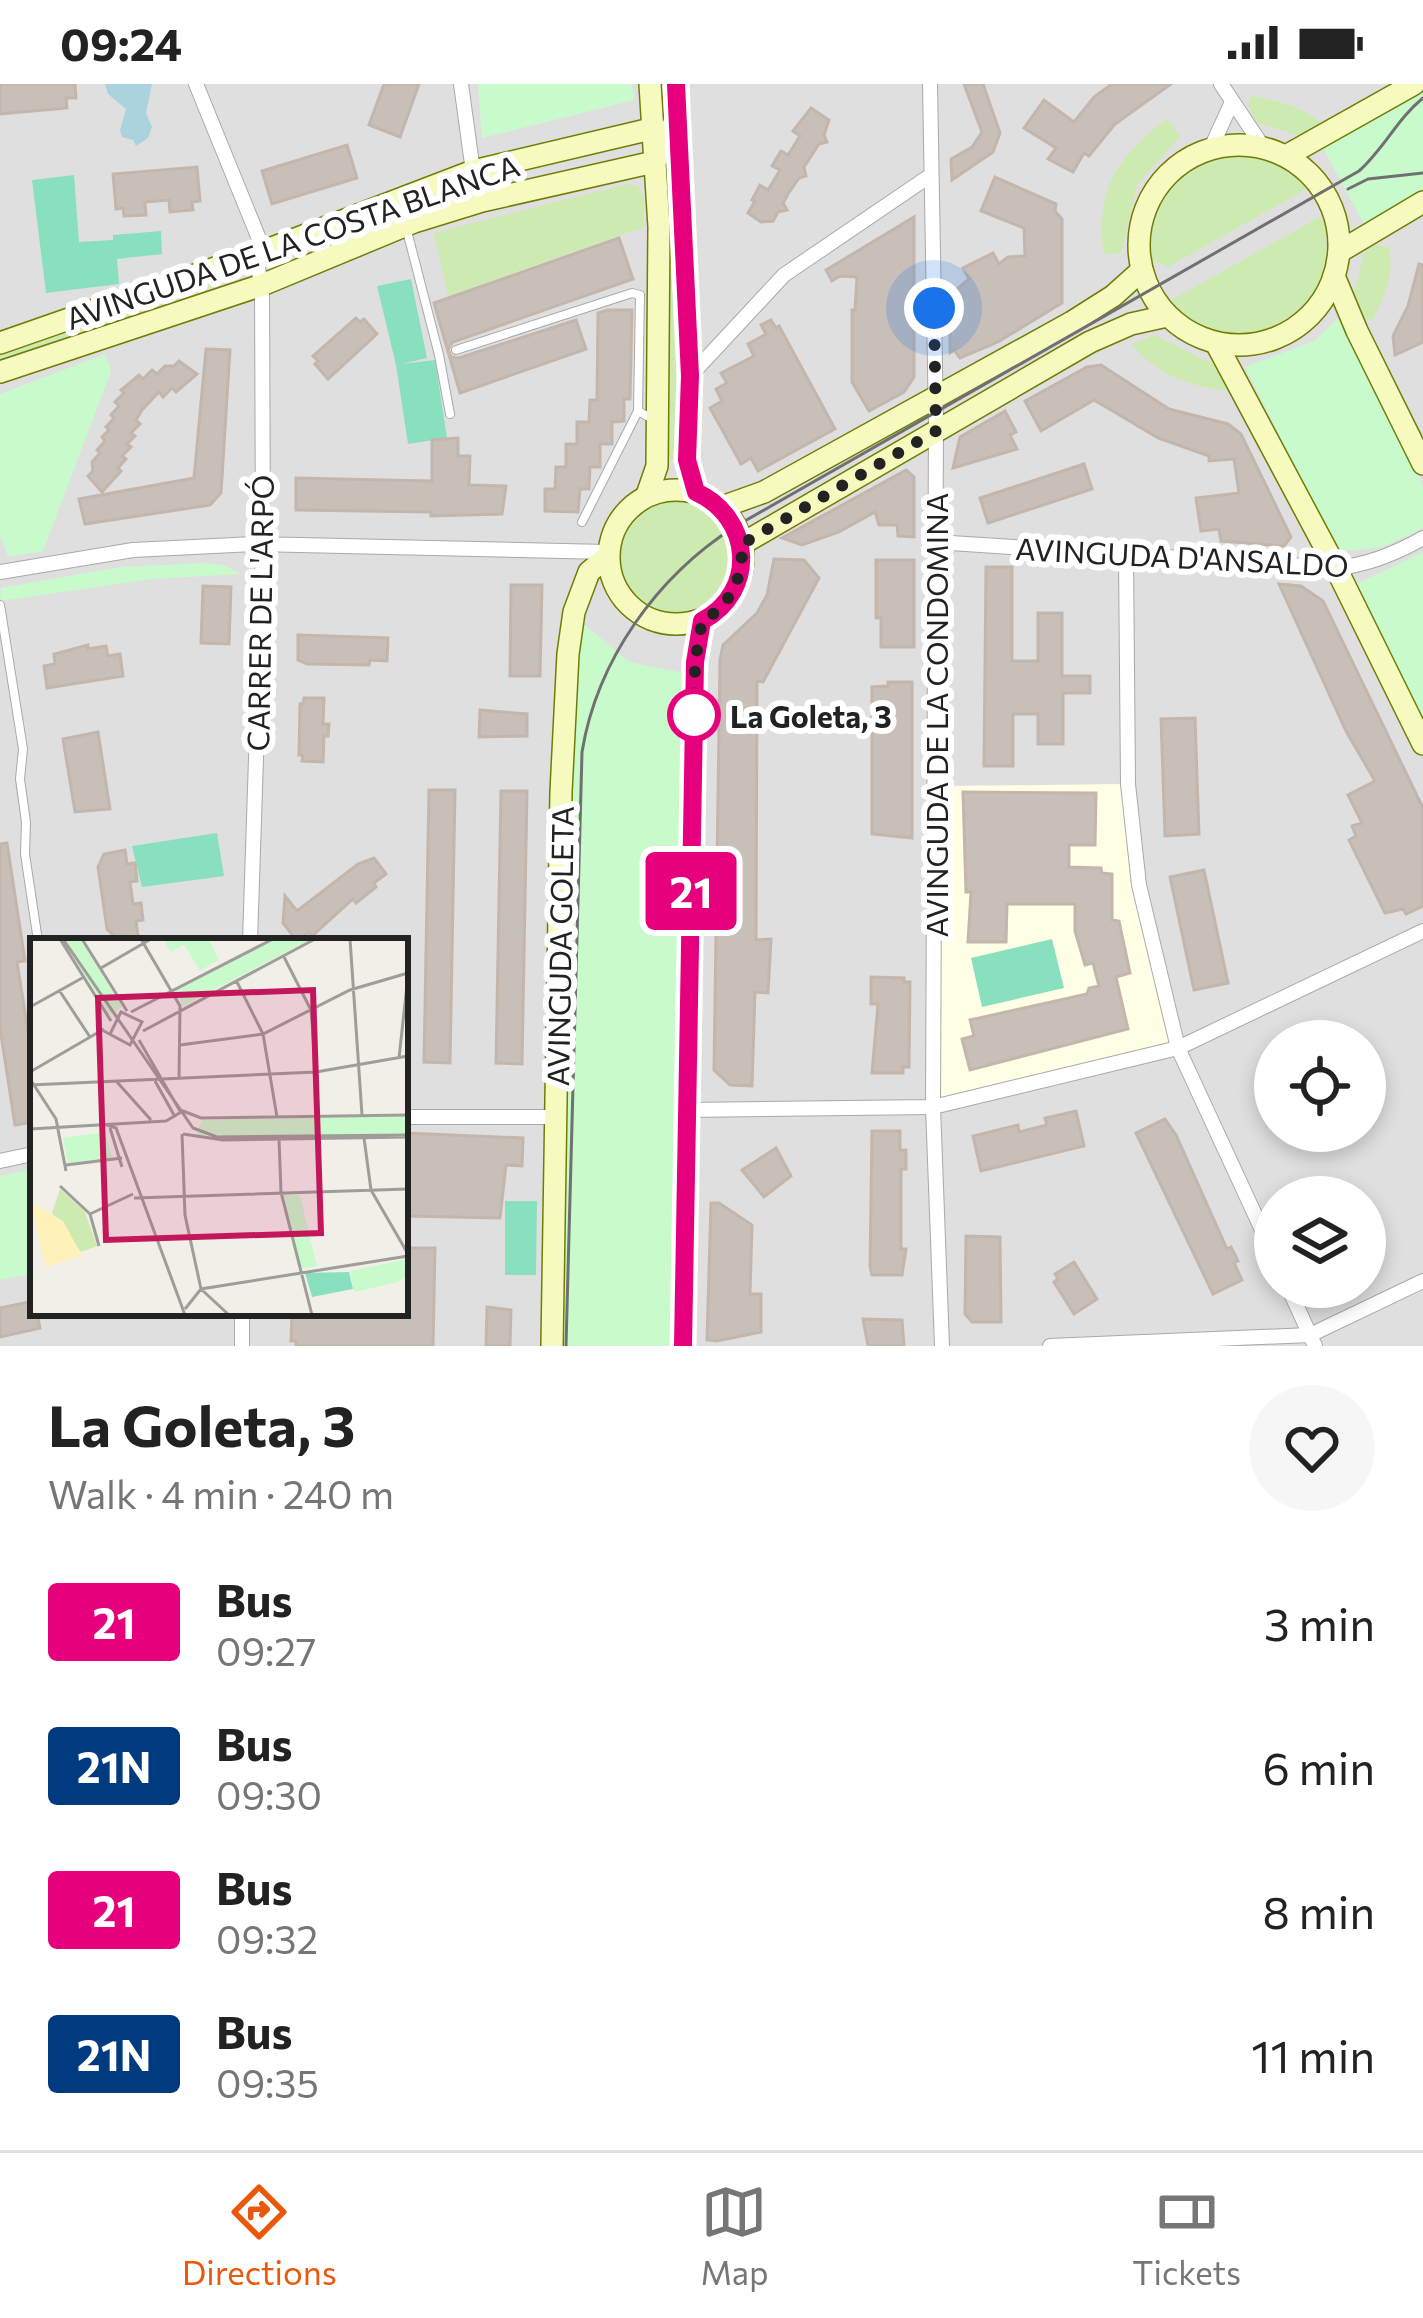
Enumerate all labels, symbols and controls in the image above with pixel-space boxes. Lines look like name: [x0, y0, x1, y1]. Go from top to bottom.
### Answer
text: 09:24: [60, 15, 182, 70]
street label: AVINGUDA DE LA COSTA BLANCA: [60, 146, 524, 336]
your location: [904, 278, 964, 338]
street label: CARRER DE L'ARPÓ: [238, 474, 280, 752]
street label: AVINGUDA DE LA CONDOMINA: [917, 492, 954, 938]
street label: AVINGUDA D'ANSALDO: [1014, 529, 1350, 583]
marker: La Goleta, 3: [669, 690, 719, 740]
place label: La Goleta, 3: [730, 697, 892, 734]
street label: AVINGUDA GOLETA: [538, 805, 580, 1087]
line badge: 21: [637, 852, 745, 930]
text: 21: [670, 865, 712, 917]
inset map: [30, 938, 408, 1316]
map controls: [1254, 1020, 1386, 1308]
button: locate: [1254, 1020, 1386, 1152]
button: layers: [1254, 1176, 1386, 1308]
button: heart: [1249, 1385, 1375, 1511]
text: La Goleta, 3: [48, 1389, 355, 1459]
text: Walk · 4 min · 240 m: [48, 1469, 394, 1517]
text: Bus: [216, 1571, 292, 1626]
text: 3 min: [1264, 1595, 1375, 1650]
text: 21: [93, 1596, 135, 1648]
text: 09:27: [216, 1626, 316, 1674]
text: Bus: [216, 1715, 292, 1770]
text: 6 min: [1262, 1739, 1375, 1794]
text: 21N: [77, 1740, 151, 1792]
text: 09:30: [216, 1770, 322, 1818]
text: Bus: [216, 1859, 292, 1914]
text: 8 min: [1262, 1883, 1375, 1938]
text: 21: [93, 1884, 135, 1936]
text: 09:32: [216, 1914, 318, 1962]
text: Bus: [216, 2003, 292, 2058]
text: 11 min: [1251, 2027, 1375, 2082]
text: 21N: [77, 2028, 151, 2080]
text: 09:35: [216, 2058, 319, 2106]
tab: Directions: [182, 2179, 337, 2292]
tab: Map: [700, 2179, 769, 2292]
tab: Tickets: [1132, 2179, 1241, 2292]

